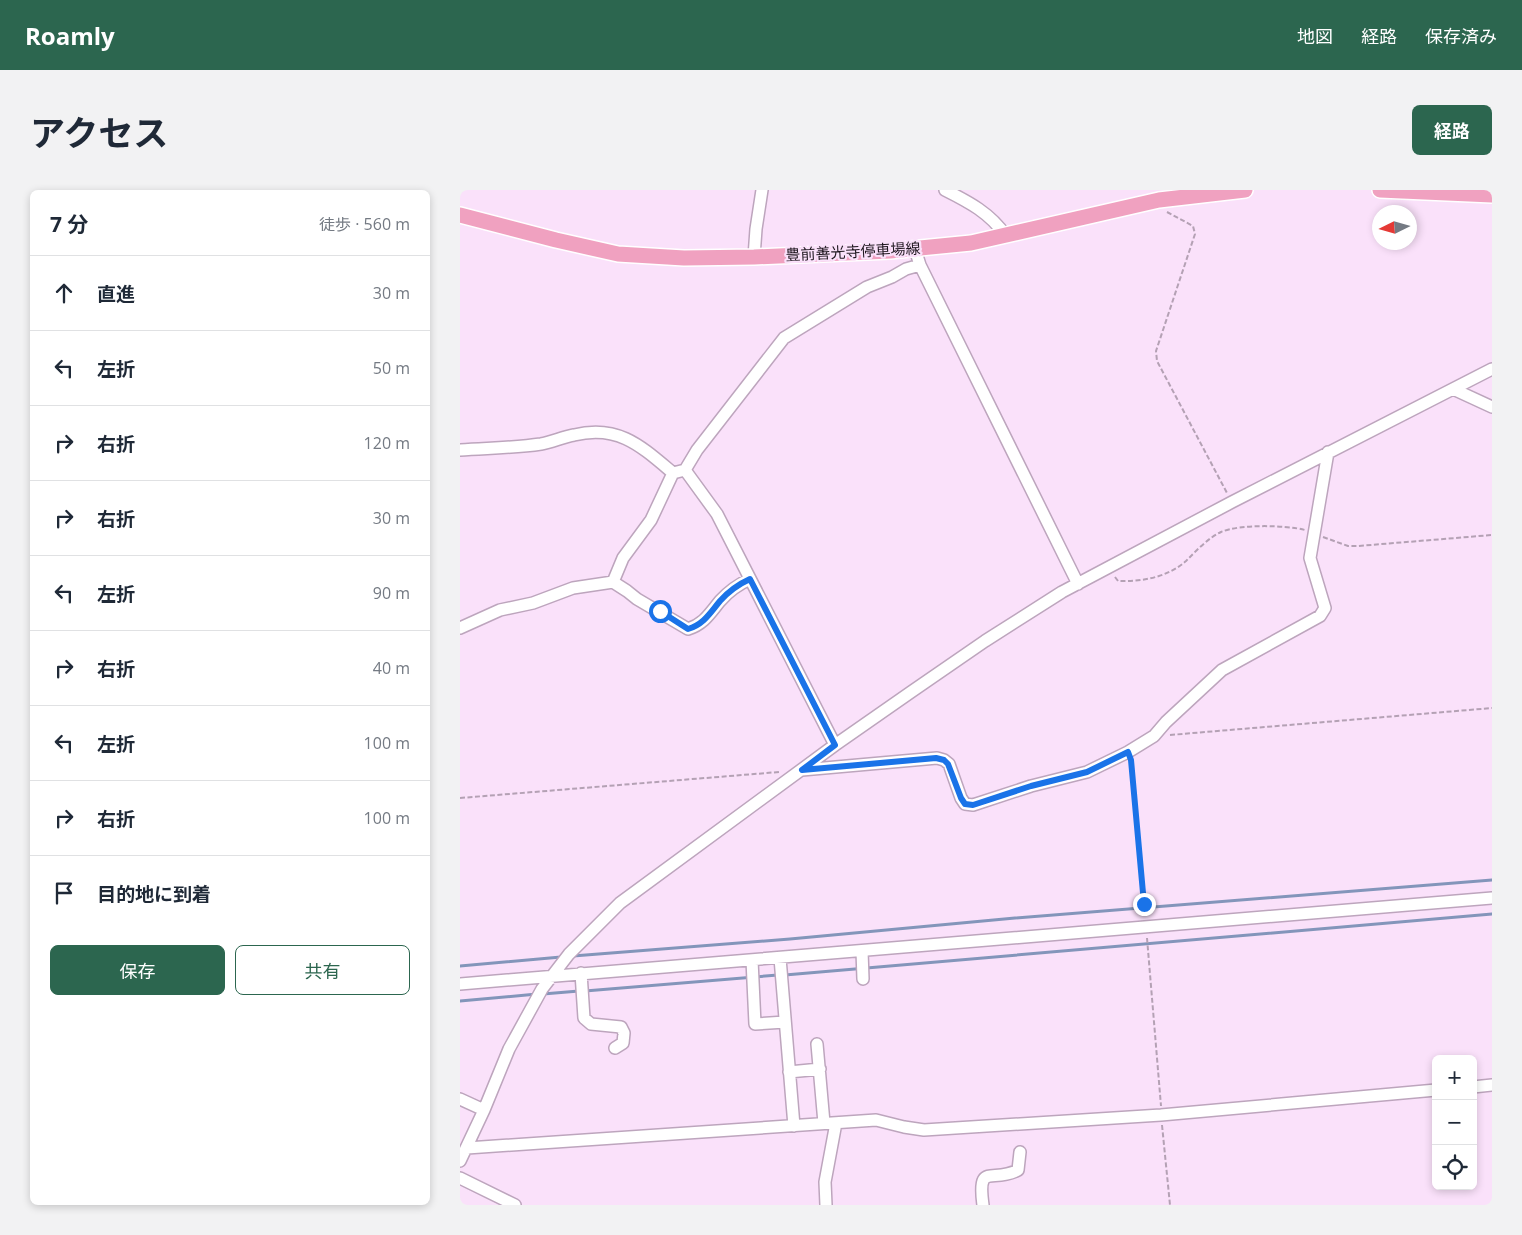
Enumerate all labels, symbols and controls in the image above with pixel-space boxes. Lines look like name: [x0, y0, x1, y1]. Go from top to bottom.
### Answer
text: Roamly: [25, 19, 115, 52]
text: 地図: [1297, 24, 1333, 48]
text: 経路: [1361, 24, 1397, 48]
text: 保存済み: [1425, 24, 1497, 48]
button: 経路: [1412, 105, 1492, 155]
text: アクセス: [30, 109, 168, 156]
north arrow: [1372, 205, 1417, 250]
text: 7 分: [50, 210, 88, 238]
text: 徒歩 · 560 m: [319, 213, 410, 235]
street label: 豊前善光寺停車場線: [785, 237, 921, 265]
icon: ahead: [50, 279, 78, 307]
text: 直進: [97, 281, 135, 307]
text: 30 m: [373, 282, 410, 304]
icon: left: [50, 354, 78, 382]
text: 左折: [97, 356, 135, 382]
text: 50 m: [373, 357, 410, 379]
icon: right: [50, 429, 78, 457]
text: 右折: [97, 431, 135, 457]
text: 120 m: [364, 432, 410, 454]
icon: right: [50, 504, 78, 532]
text: 右折: [97, 506, 135, 532]
text: 30 m: [373, 507, 410, 529]
icon: left: [50, 579, 78, 607]
text: 左折: [97, 581, 135, 607]
text: 90 m: [373, 582, 410, 604]
route start: [649, 600, 672, 623]
icon: right: [50, 654, 78, 682]
text: 右折: [97, 656, 135, 682]
text: 40 m: [373, 657, 410, 679]
icon: left: [50, 729, 78, 757]
text: 左折: [97, 731, 135, 757]
text: 100 m: [364, 732, 410, 754]
icon: right: [50, 804, 78, 832]
text: 右折: [97, 806, 135, 832]
text: 100 m: [364, 807, 410, 829]
icon: arrive: [50, 879, 78, 907]
text: 目的地に到着: [97, 881, 211, 907]
route end: [1133, 893, 1156, 916]
button: 保存: [50, 945, 225, 995]
button: 共有: [235, 945, 410, 995]
map controls: [1432, 1055, 1477, 1190]
button: +: [1432, 1055, 1477, 1100]
button: −: [1432, 1100, 1477, 1145]
button: locate: [1432, 1145, 1477, 1190]

